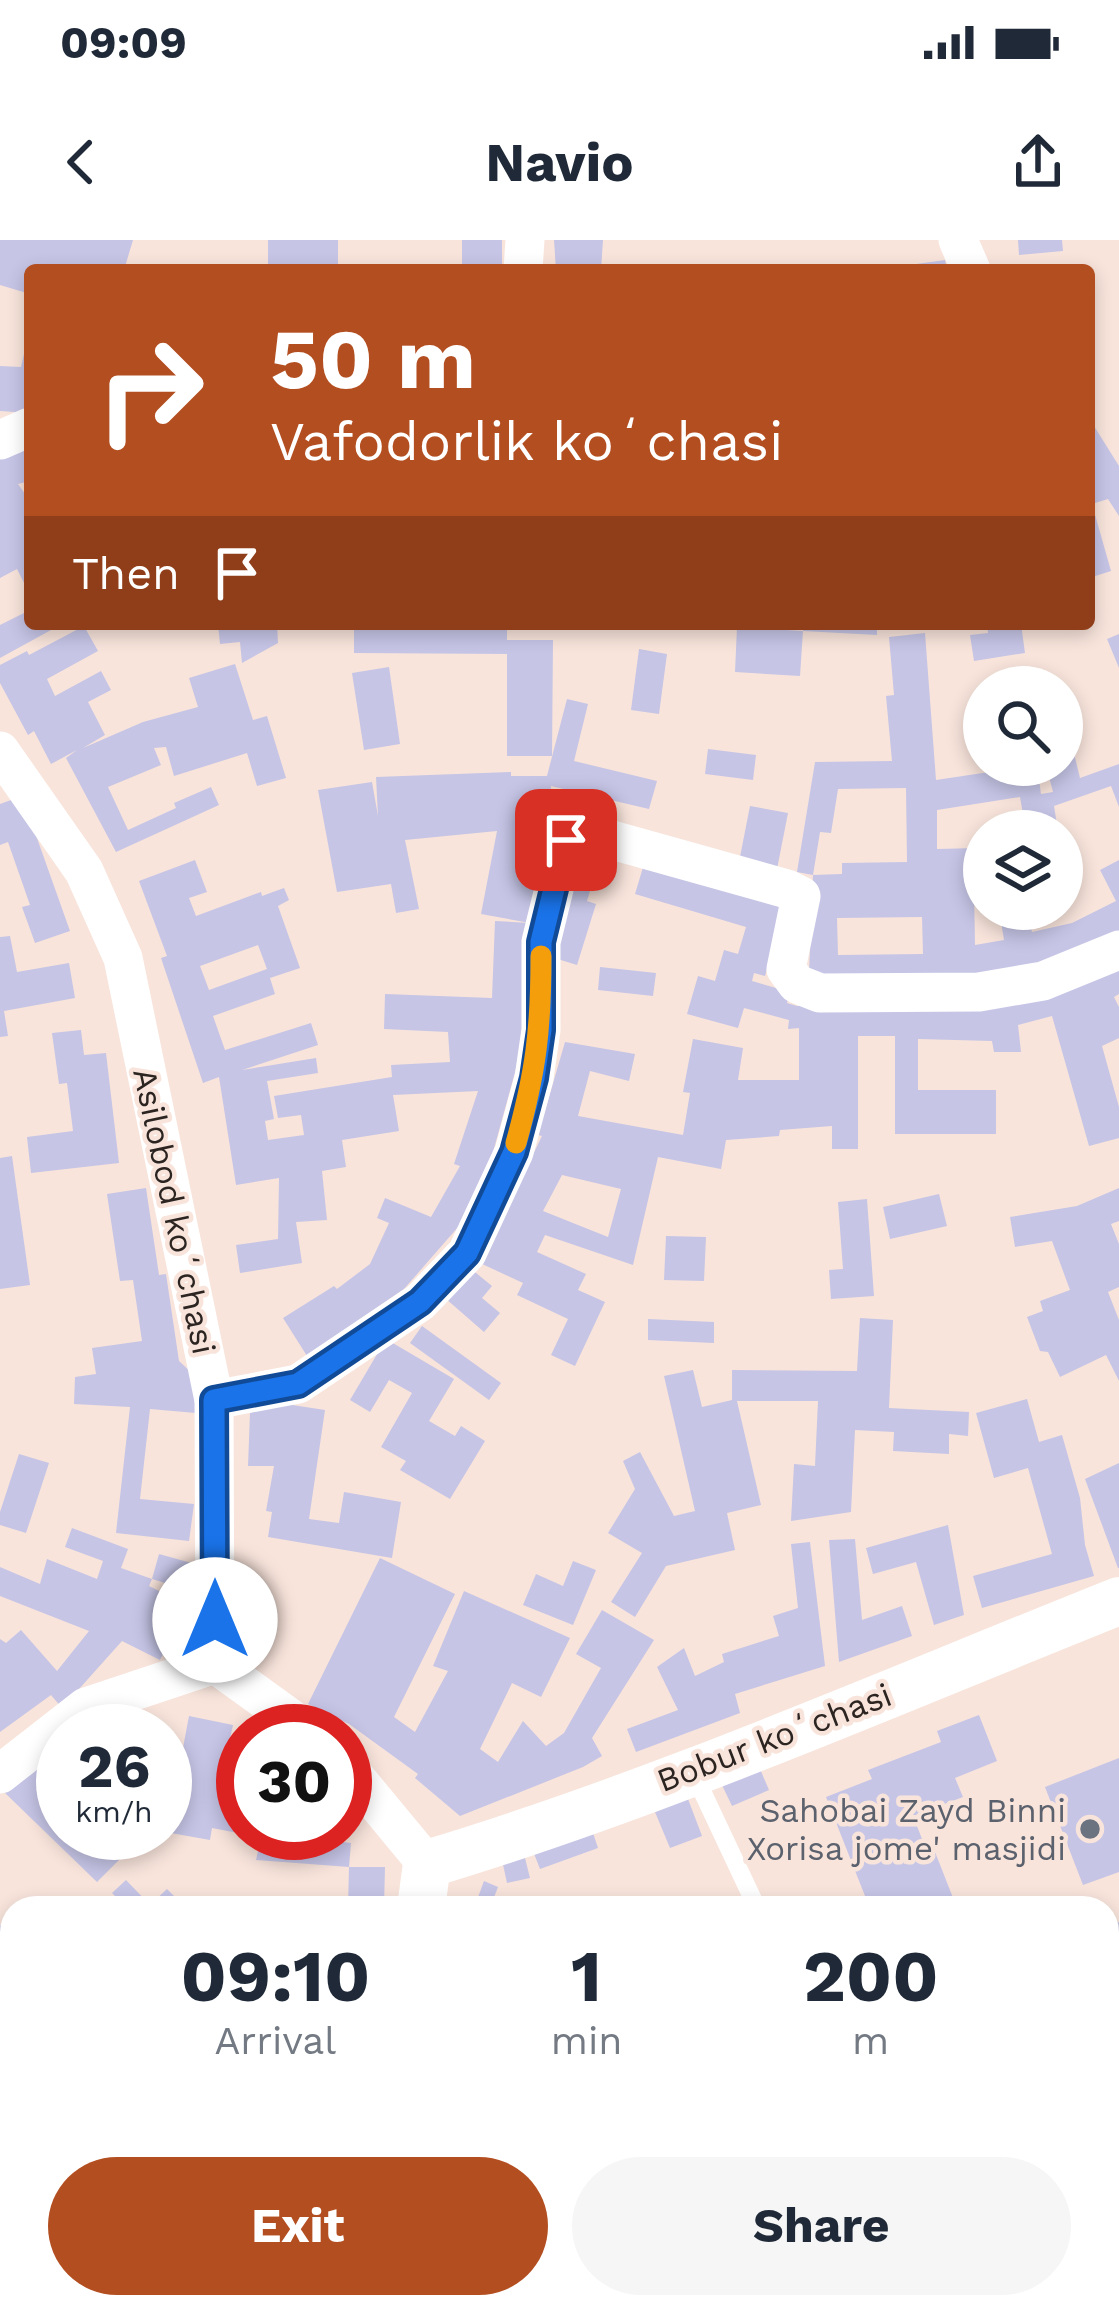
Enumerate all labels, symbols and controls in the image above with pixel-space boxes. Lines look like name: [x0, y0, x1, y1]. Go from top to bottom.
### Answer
text: 09:09: [60, 16, 187, 69]
icon: back: [48, 129, 114, 195]
icon: share: [1005, 129, 1071, 195]
text: Navio: [485, 131, 634, 194]
text: 50 m: [270, 310, 476, 408]
icon: right: [72, 312, 228, 468]
text: Vafodorlik koʻchasi: [270, 410, 783, 473]
icon: arrive: [204, 540, 270, 606]
text: Then: [72, 547, 180, 600]
map controls: [963, 666, 1083, 930]
button: search: [963, 666, 1083, 786]
pin: [515, 789, 617, 891]
icon: arrive: [533, 807, 599, 873]
button: layers: [963, 810, 1083, 930]
street label: Asilobod koʻchasi: [125, 1064, 224, 1358]
position arrow: [152, 1557, 278, 1683]
street label: Bobur koʻchasi: [651, 1675, 897, 1800]
speed limit sign: 30: [216, 1704, 372, 1860]
text: 26: [78, 1731, 150, 1802]
place label: Sahobai Zayd Binni Xorisa jome' masjidi: [747, 1791, 1066, 1868]
text: km/h: [75, 1794, 153, 1829]
marker: Sahobai Zayd Binni Xorisa jome' masjidi: [1077, 1816, 1103, 1842]
text: 09:10: [180, 1934, 370, 2018]
text: 1: [571, 1934, 602, 2018]
text: 200: [803, 1934, 939, 2018]
text: Arrival: [215, 2018, 336, 2063]
text: min: [551, 2018, 622, 2063]
text: m: [852, 2018, 889, 2063]
button: Exit: [48, 2157, 548, 2295]
button: Share: [572, 2157, 1071, 2295]

